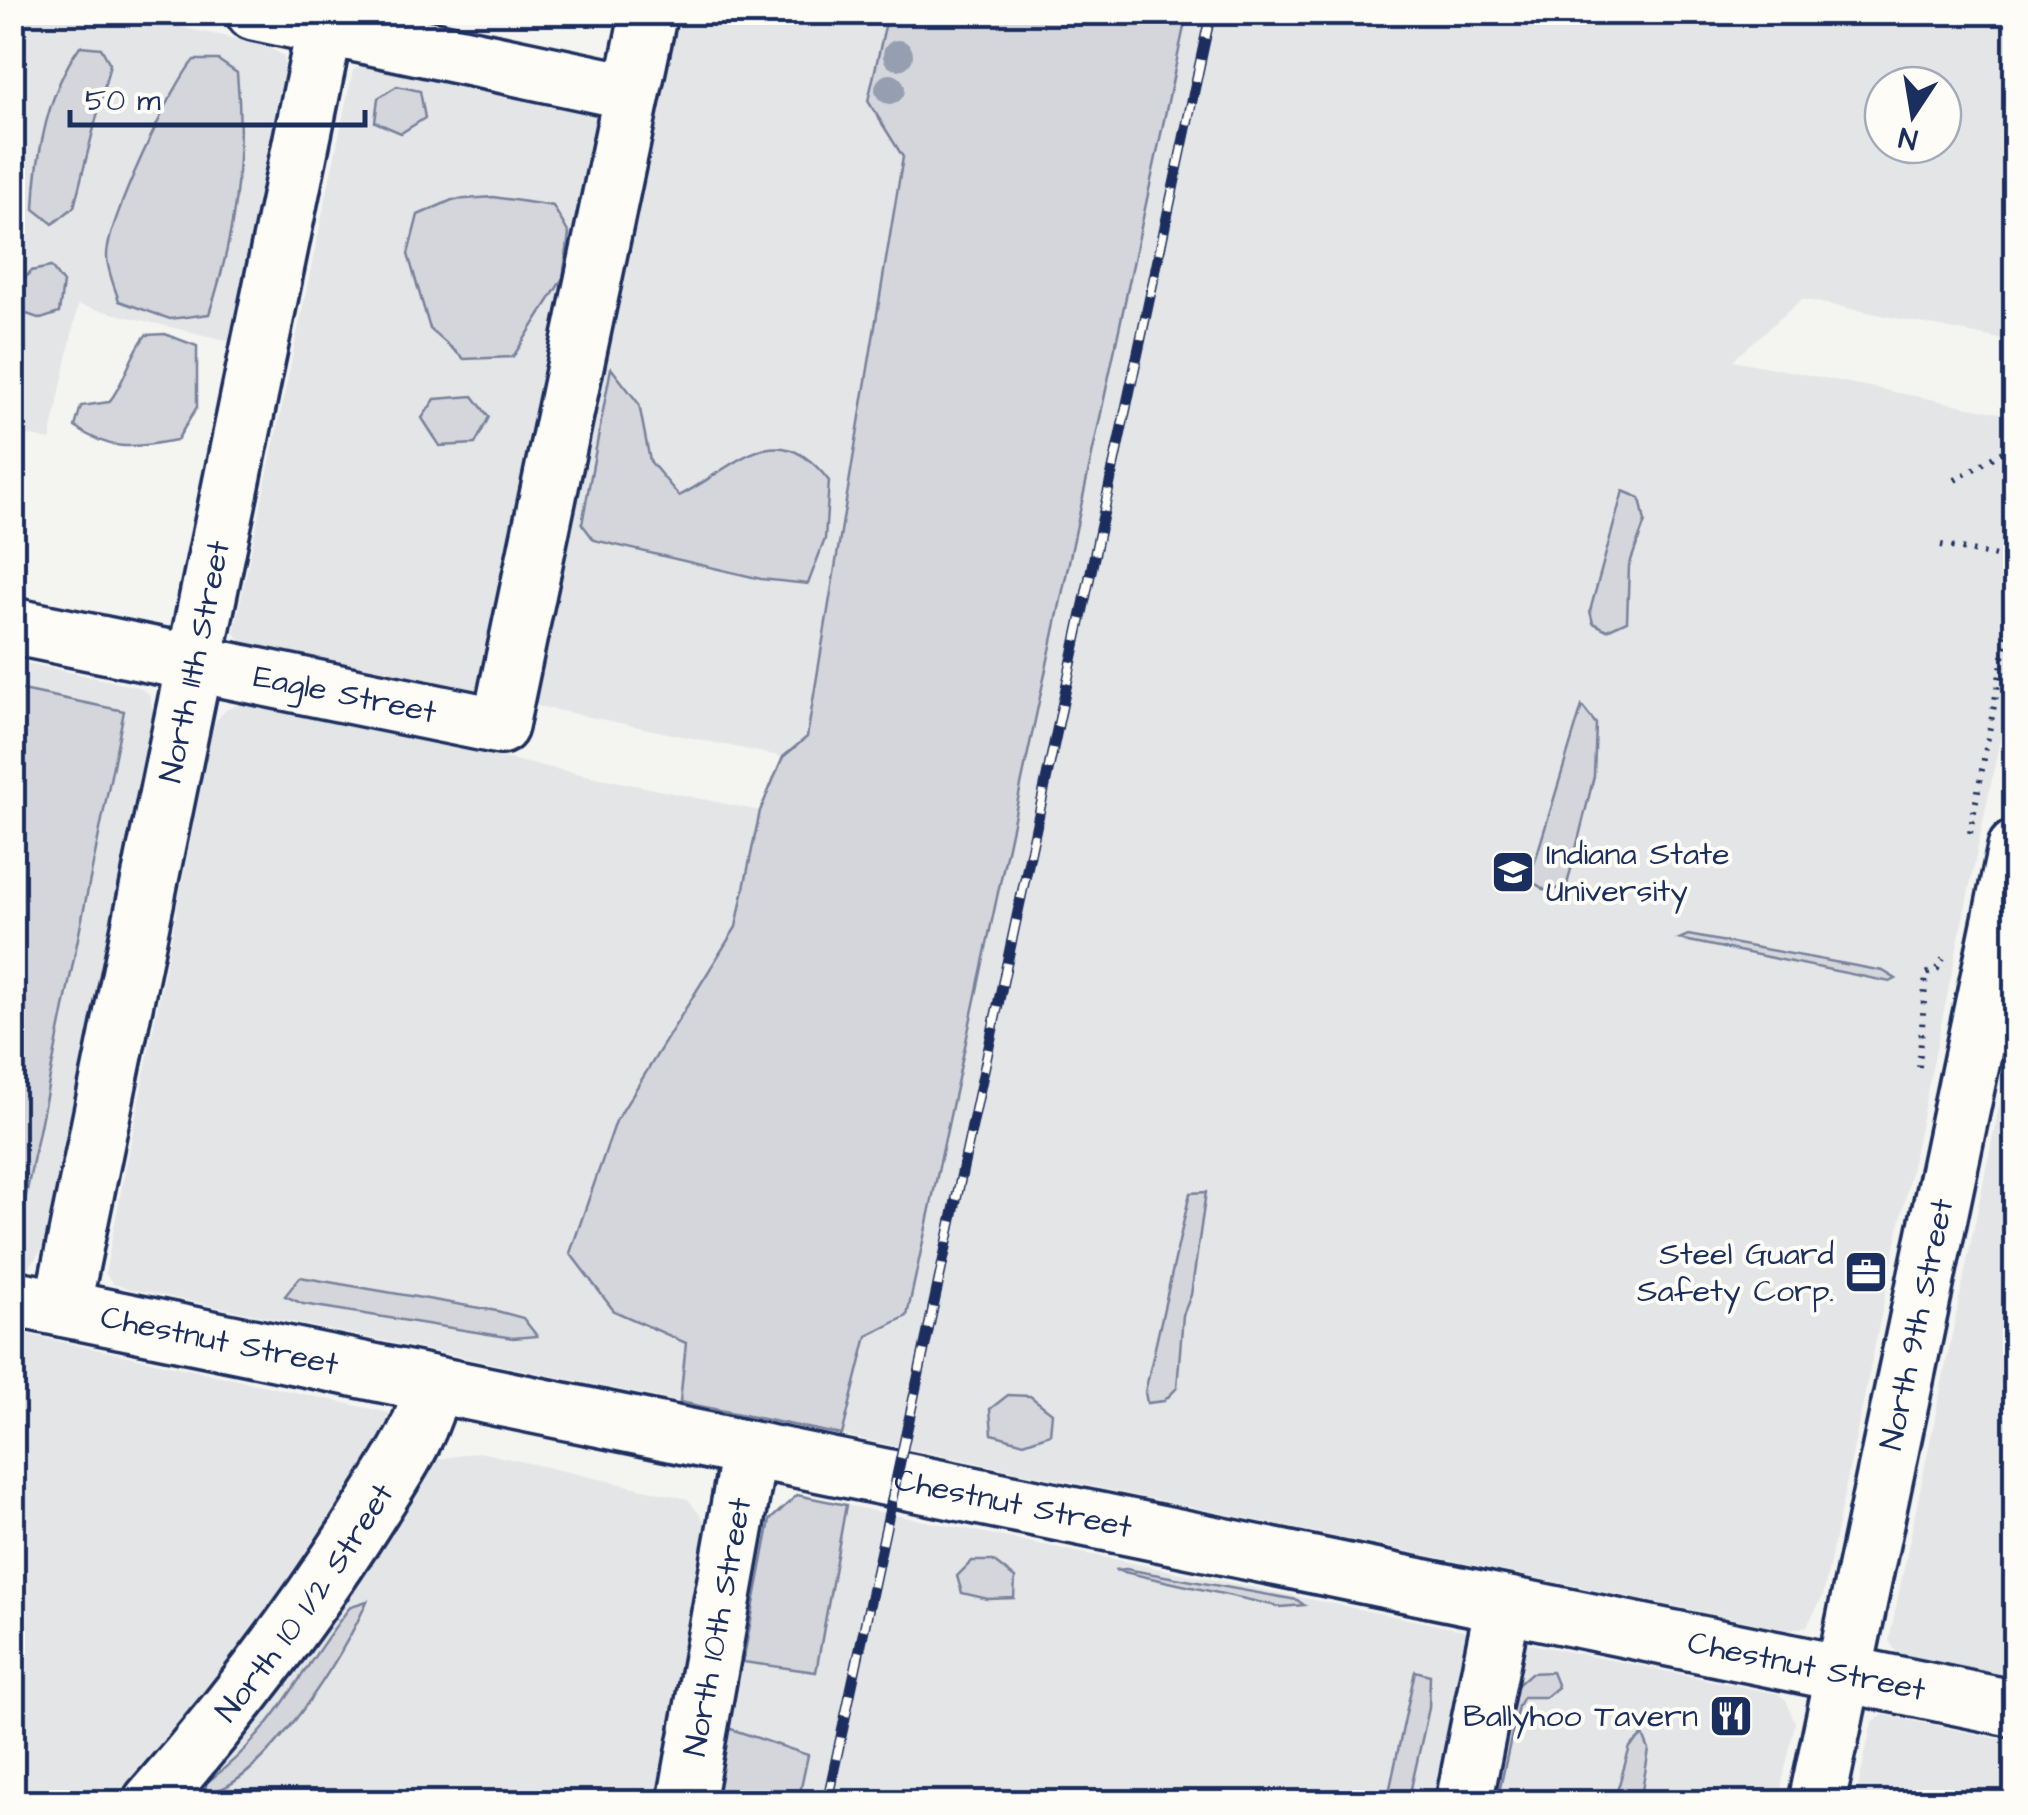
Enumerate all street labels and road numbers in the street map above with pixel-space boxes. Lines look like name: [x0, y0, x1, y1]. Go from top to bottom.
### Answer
street label: North 11th Street: [148, 536, 241, 786]
street label: Eagle Street: [250, 654, 441, 735]
street label: North 9th Street: [1869, 1194, 1965, 1454]
street label: Chestnut Street: [97, 1294, 343, 1387]
street label: Chestnut Street: [890, 1457, 1136, 1550]
street label: North 10 1/2 Street: [205, 1474, 405, 1732]
street label: North 10th Street: [672, 1494, 763, 1760]
street label: Chestnut Street: [1684, 1620, 1930, 1712]

